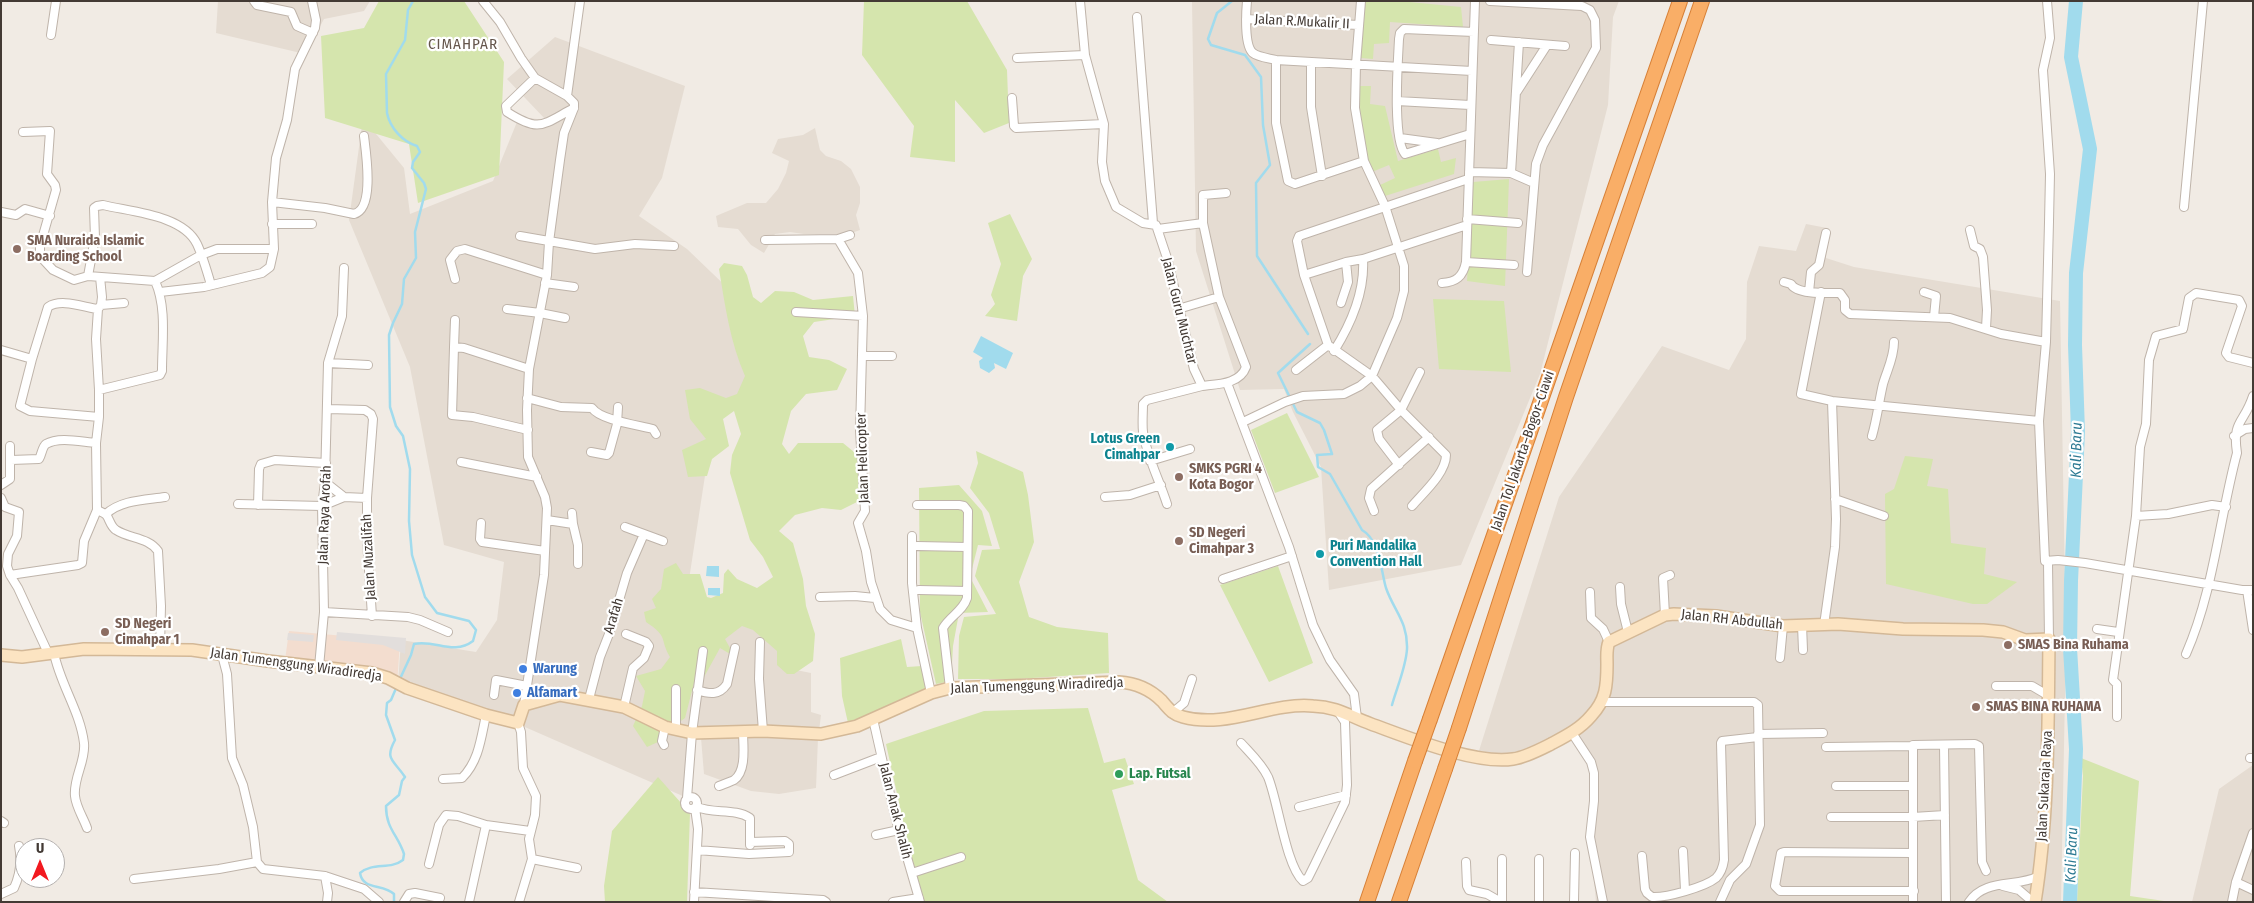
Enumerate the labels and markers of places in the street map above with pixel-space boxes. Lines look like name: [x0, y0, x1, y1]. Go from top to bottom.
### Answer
place label: SMA Nuraida Islamic Boarding School: [27, 233, 144, 266]
marker: SMA Nuraida Islamic Boarding School: [11, 243, 23, 255]
place label: Lotus Green Cimahpar: [1091, 431, 1160, 464]
marker: Lotus Green Cimahpar: [1164, 441, 1176, 453]
place label: SMKS PGRI 4 Kota Bogor: [1189, 461, 1262, 494]
marker: SMKS PGRI 4 Kota Bogor: [1173, 471, 1185, 483]
place label: SD Negeri Cimahpar 3: [1189, 525, 1254, 558]
marker: SD Negeri Cimahpar 3: [1173, 535, 1185, 547]
place label: Puri Mandalika Convention Hall: [1330, 538, 1422, 570]
marker: Puri Mandalika Convention Hall: [1314, 548, 1326, 560]
place label: SD Negeri Cimahpar 1: [115, 616, 179, 648]
marker: SD Negeri Cimahpar 1: [99, 626, 111, 638]
place label: SMAS Bina Ruhama: [2018, 637, 2129, 653]
marker: SMAS Bina Ruhama: [2002, 639, 2014, 651]
place label: Warung: [533, 661, 577, 677]
marker: Warung: [517, 663, 529, 675]
place label: Alfamart: [527, 685, 577, 701]
marker: Alfamart: [511, 687, 523, 699]
place label: SMAS BINA RUHAMA: [1986, 699, 2101, 715]
marker: SMAS BINA RUHAMA: [1970, 701, 1982, 713]
place label: Lap. Futsal: [1129, 766, 1191, 782]
marker: Lap. Futsal: [1113, 768, 1125, 780]

